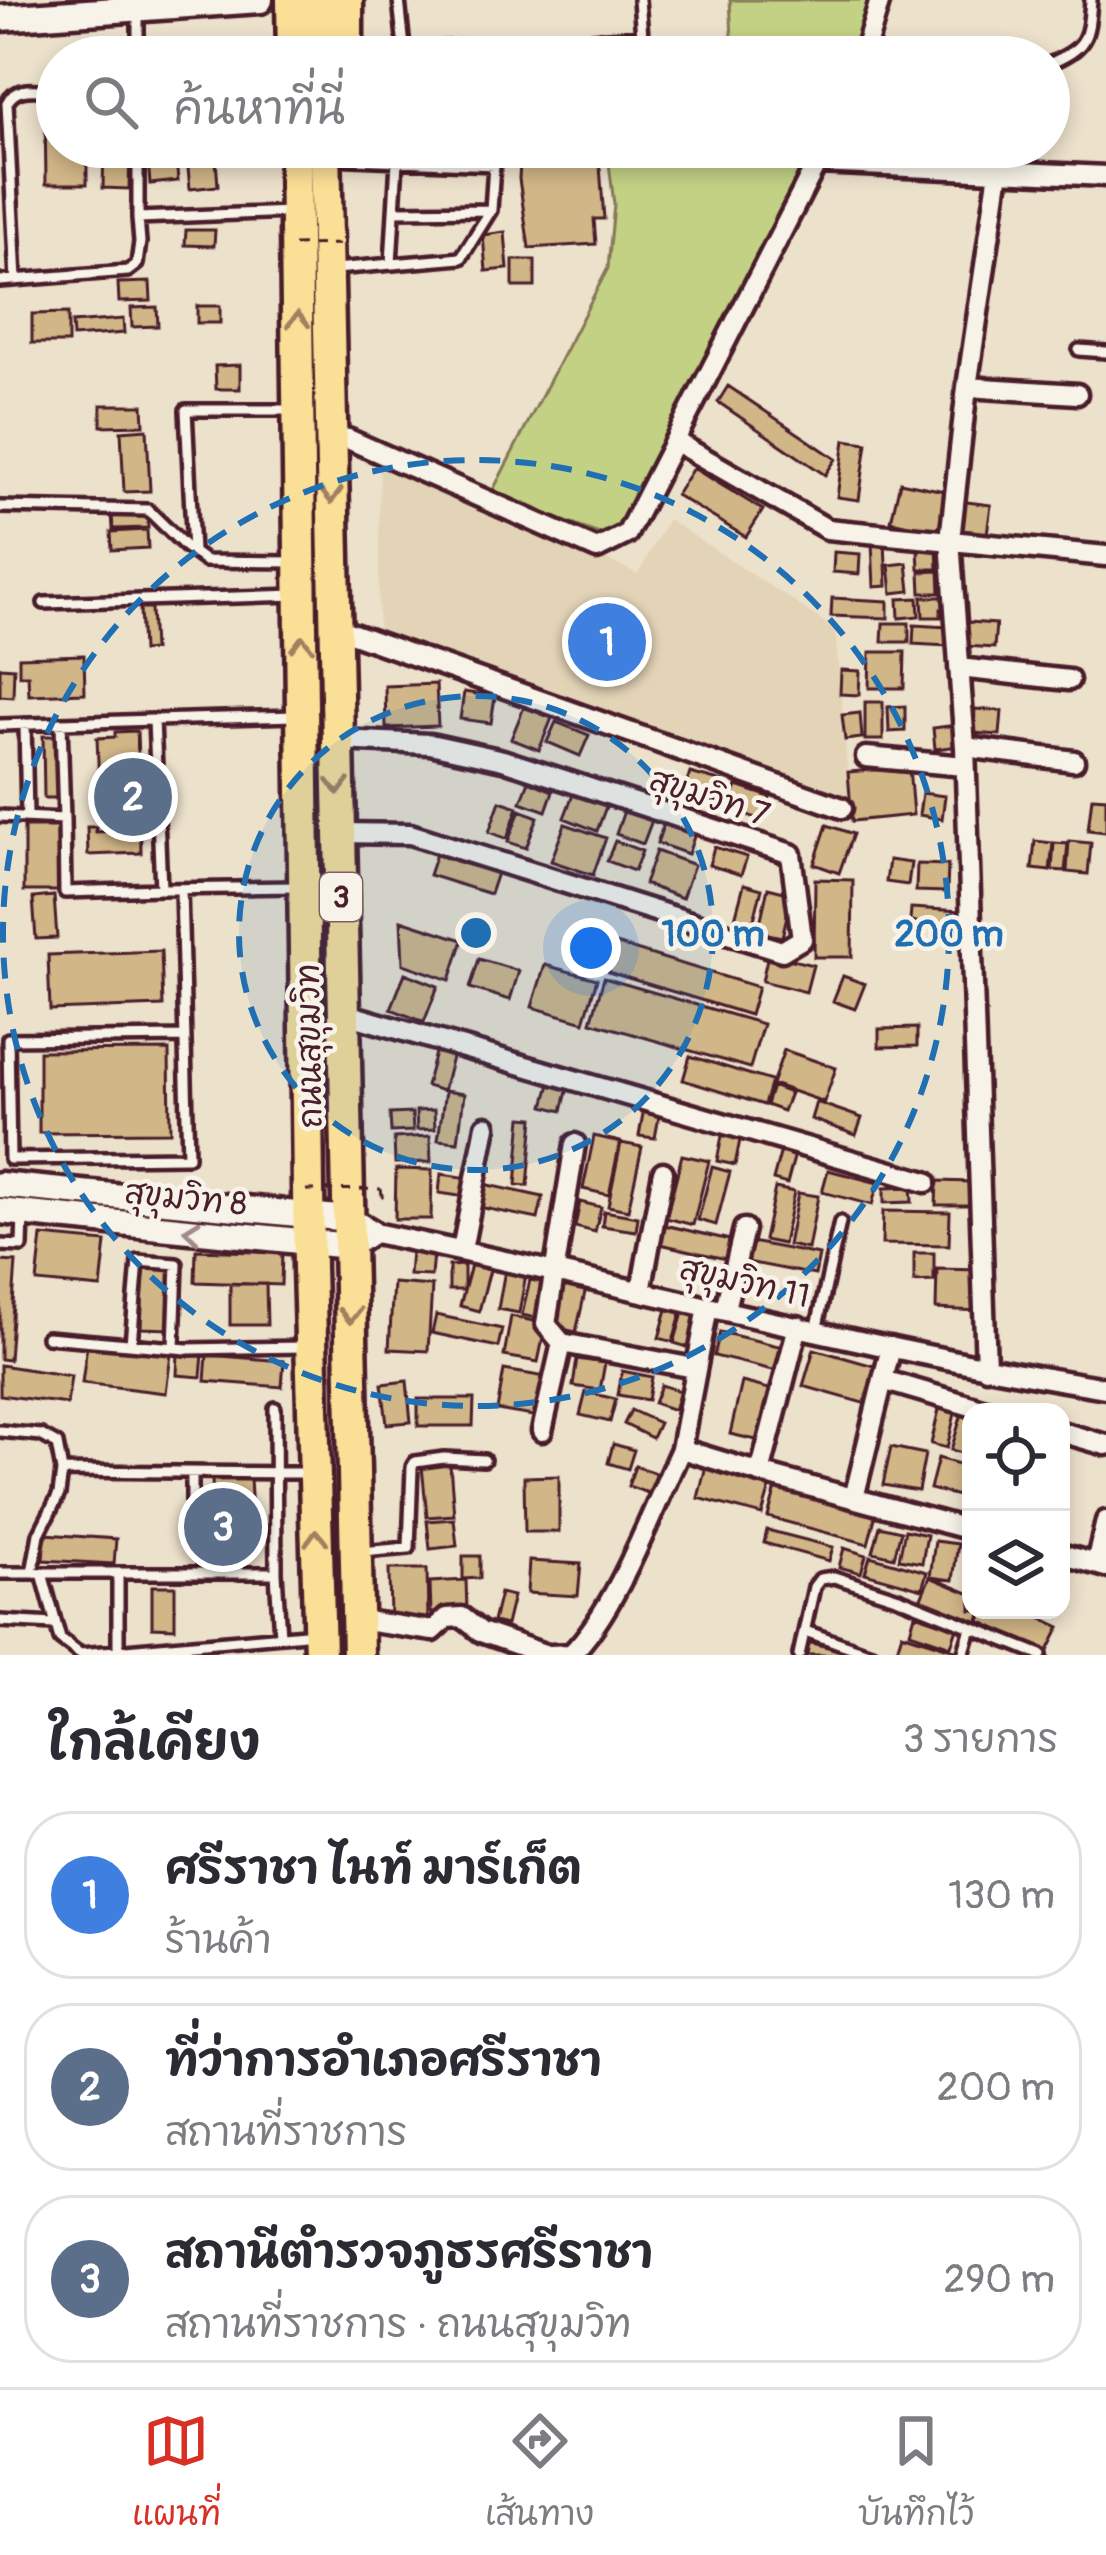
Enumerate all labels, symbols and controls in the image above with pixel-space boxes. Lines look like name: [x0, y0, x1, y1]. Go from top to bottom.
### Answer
search box: [36, 36, 1070, 168]
icon: search: [78, 69, 144, 135]
text: ค้นหาที่นี่: [174, 82, 345, 138]
one-way arrow: [285, 310, 311, 329]
one-way arrow: [318, 486, 344, 505]
pin: 1: [568, 597, 646, 687]
one-way arrow: [289, 634, 315, 652]
pin: 2: [94, 752, 172, 842]
street label: สุขุมวิท 7: [643, 759, 775, 839]
one-way arrow: [325, 777, 351, 796]
road number: 3: [320, 873, 362, 921]
centre of rings: [455, 912, 497, 954]
text: 100 m: [661, 912, 765, 957]
text: 200 m: [894, 912, 1004, 957]
your location: [561, 918, 621, 978]
street label: ถนนสุขุมวิท: [288, 963, 334, 1129]
street label: สุขุมวิท 8: [122, 1172, 249, 1228]
one-way arrow: [182, 1219, 201, 1244]
street label: สุขุมวิท 11: [675, 1248, 814, 1320]
one-way arrow: [337, 1306, 363, 1325]
map controls: [962, 1403, 1070, 1619]
button: locate: [962, 1403, 1070, 1511]
pin: 3: [184, 1482, 262, 1572]
button: layers: [962, 1511, 1070, 1619]
one-way arrow: [304, 1528, 330, 1547]
text: ใกล้เคียง: [48, 1711, 260, 1775]
text: 3 รายการ: [903, 1715, 1058, 1764]
text: ศรีราชา ไนท์ มาร์เก็ต: [165, 1841, 582, 1897]
text: 1: [82, 1871, 98, 1920]
text: 130 m: [948, 1871, 1055, 1920]
text: ร้านค้า: [165, 1916, 272, 1965]
text: ที่ว่าการอำเภอศรีราชา: [165, 2033, 601, 2089]
text: 2: [79, 2063, 101, 2112]
text: 200 m: [937, 2063, 1055, 2112]
text: สถานที่ราชการ: [165, 2108, 407, 2157]
text: สถานีตำรวจภูธรศรีราชา: [165, 2225, 653, 2281]
text: 3: [79, 2255, 101, 2304]
text: 290 m: [943, 2255, 1055, 2304]
text: สถานที่ราชการ · ถนนสุขุมวิท: [165, 2300, 631, 2349]
tab: แผนที่: [132, 2408, 221, 2538]
tab: เส้นทาง: [485, 2408, 594, 2538]
tab: บันทึกไว้: [858, 2408, 974, 2538]

